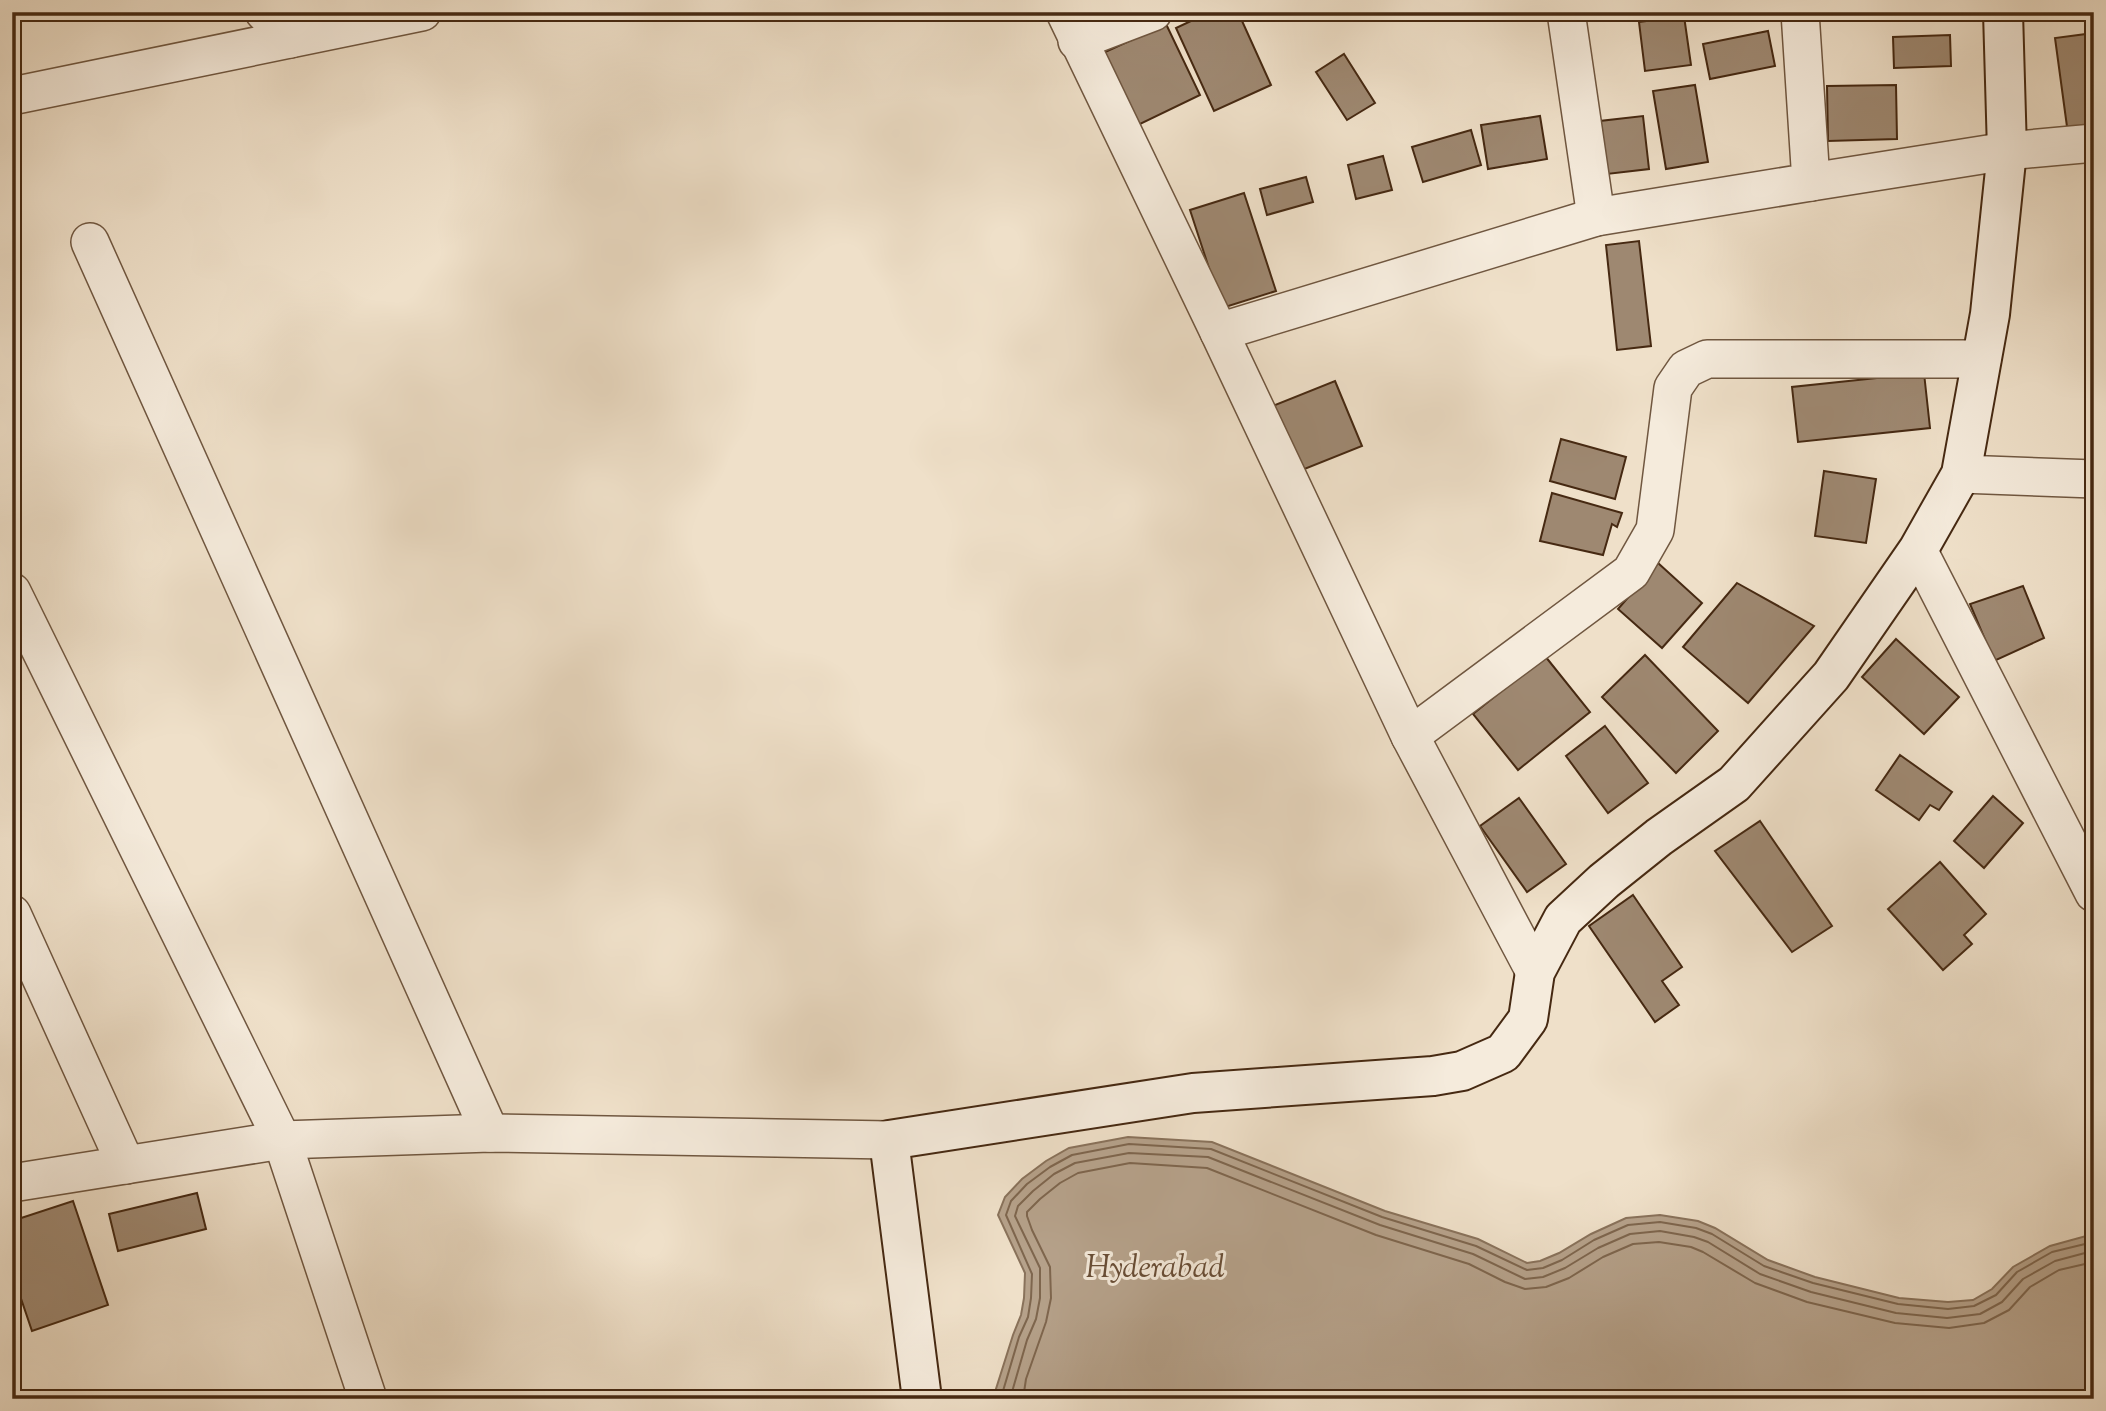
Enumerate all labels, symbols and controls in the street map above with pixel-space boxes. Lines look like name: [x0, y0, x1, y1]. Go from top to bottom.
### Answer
water label: Hyderabad: [1085, 1246, 1225, 1292]

